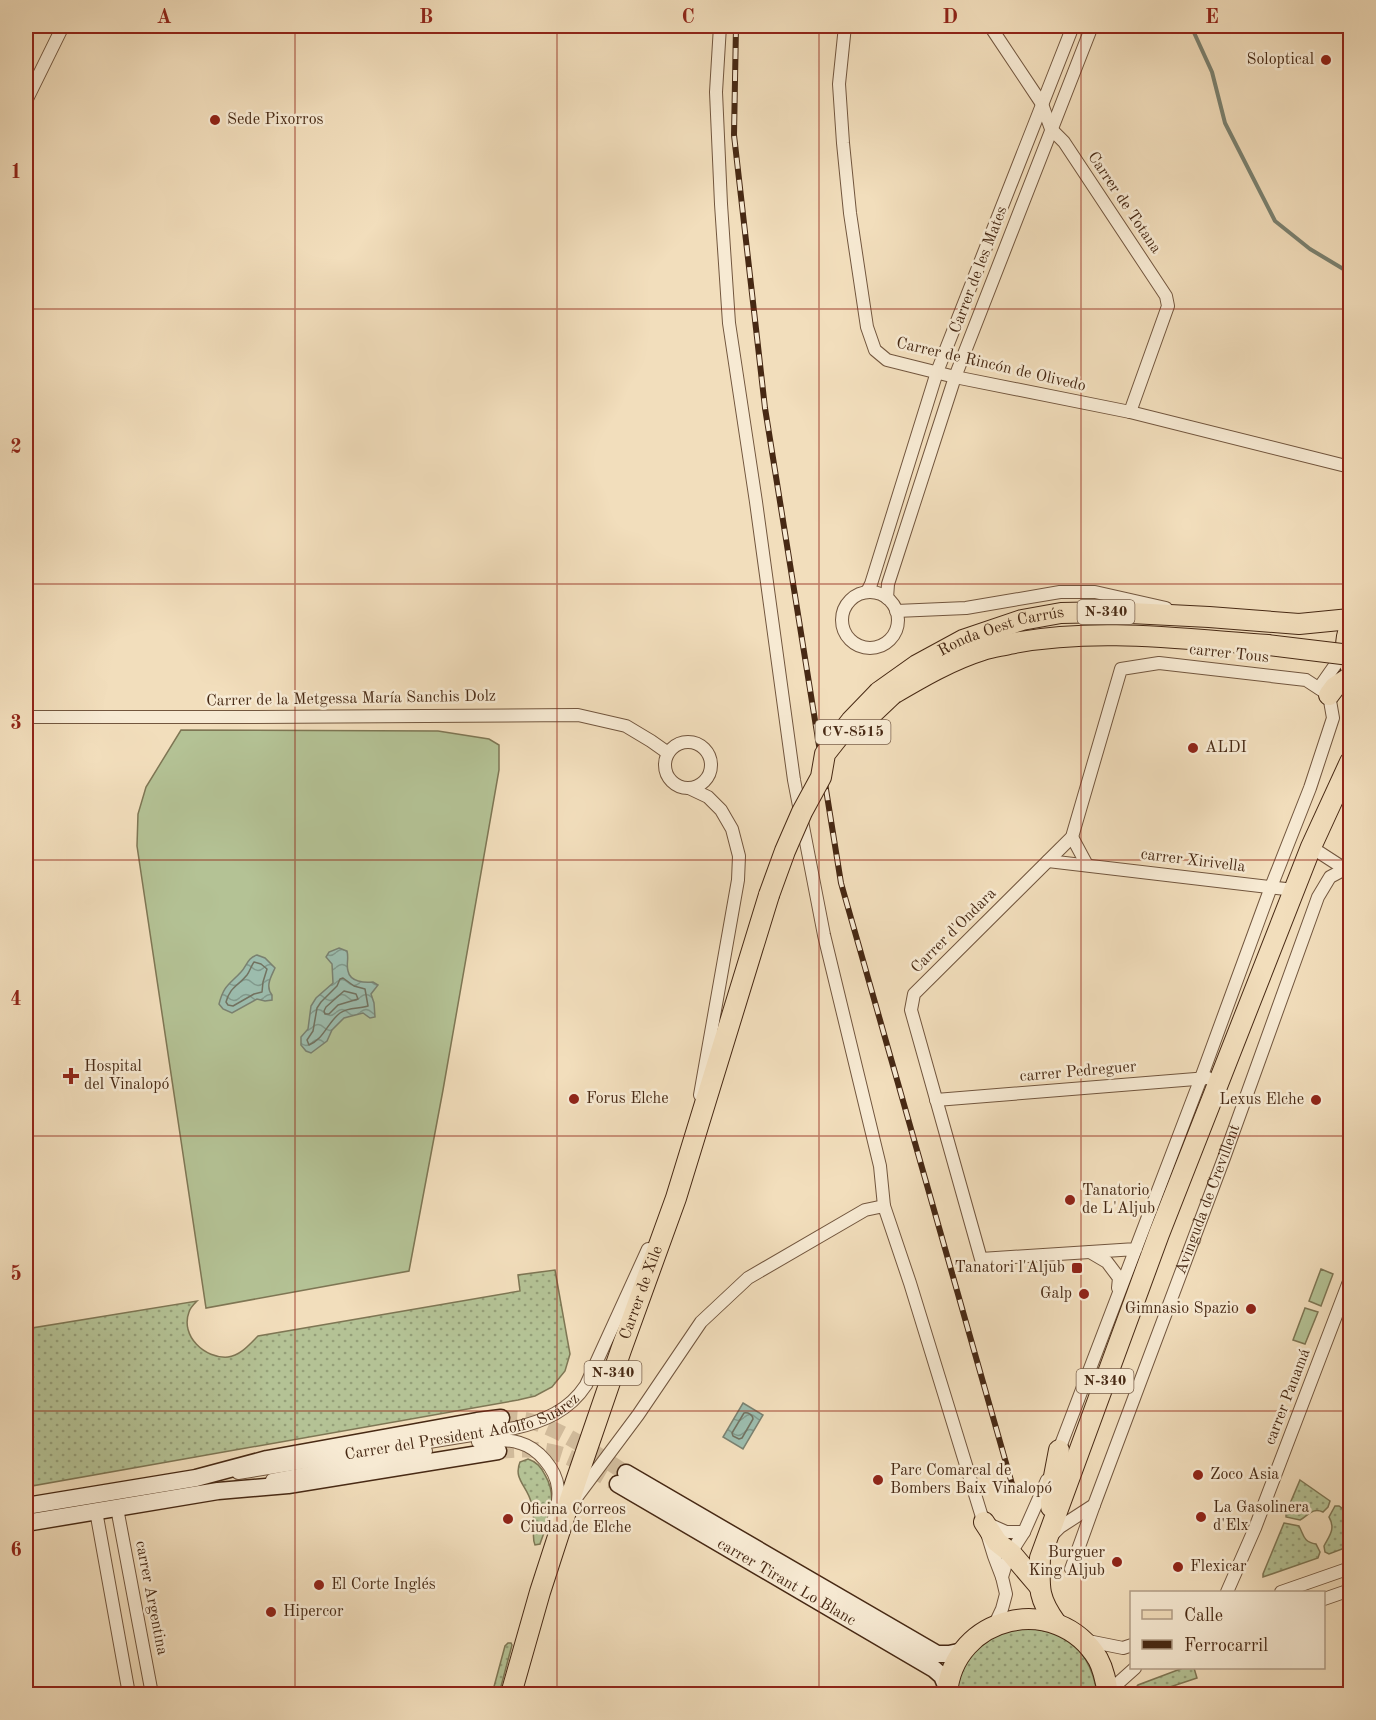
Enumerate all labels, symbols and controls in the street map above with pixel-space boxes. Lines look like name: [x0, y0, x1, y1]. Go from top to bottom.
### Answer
text: A: [156, 8, 172, 28]
text: B: [419, 8, 433, 28]
text: C: [681, 8, 695, 28]
text: D: [942, 8, 958, 28]
text: E: [1205, 8, 1219, 28]
place label: Soloptical: [1246, 52, 1314, 68]
marker: Soloptical: [1319, 53, 1333, 67]
place label: Sede Pixorros: [227, 112, 324, 128]
marker: Sede Pixorros: [208, 113, 222, 127]
street label: Carrer de Totana: [1084, 149, 1164, 257]
text: 1: [10, 163, 22, 183]
street label: Carrer de les Mates: [947, 204, 1011, 336]
street label: Carrer de Rincón de Olivedo: [895, 335, 1087, 395]
text: 2: [10, 438, 22, 458]
road number: N-340: [1078, 600, 1134, 624]
street label: Ronda Oest Carrús: [936, 605, 1065, 660]
street label: carrer Tous: [1188, 642, 1270, 666]
street label: Carrer de la Metgessa María Sanchis Dolz: [206, 688, 496, 710]
text: 3: [10, 714, 22, 734]
road number: CV-8515: [816, 720, 890, 744]
place label: ALDI: [1205, 740, 1247, 756]
marker: ALDI: [1186, 741, 1200, 755]
street label: carrer Xirivella: [1140, 847, 1246, 875]
street label: Carrer d'Ondara: [908, 885, 1000, 977]
text: 4: [10, 990, 22, 1010]
place label: Hospital del Vinalopó: [84, 1059, 170, 1093]
street label: carrer Pedreguer: [1019, 1059, 1138, 1085]
marker: Hospital del Vinalopó: [62, 1067, 80, 1085]
place label: Forus Elche: [586, 1091, 669, 1107]
marker: Forus Elche: [567, 1092, 581, 1106]
place label: Lexus Elche: [1219, 1092, 1304, 1108]
marker: Lexus Elche: [1309, 1093, 1323, 1107]
street label: Avinguda de Crevillent: [1173, 1122, 1243, 1277]
place label: Tanatorio de L'Aljub: [1082, 1183, 1155, 1217]
marker: Tanatorio de L'Aljub: [1063, 1193, 1077, 1207]
street label: Carrer de Xile: [617, 1244, 666, 1342]
place label: Tanatori l'Aljub: [955, 1260, 1065, 1276]
marker: Tanatori l'Aljub: [1070, 1261, 1084, 1275]
text: 5: [10, 1264, 22, 1285]
place label: Galp: [1040, 1286, 1072, 1302]
marker: Galp: [1077, 1287, 1091, 1301]
place label: Gimnasio Spazio: [1125, 1301, 1239, 1317]
marker: Gimnasio Spazio: [1244, 1302, 1258, 1316]
street label: carrer Panamá: [1262, 1347, 1314, 1447]
road number: N-340: [584, 1361, 642, 1385]
road number: N-340: [1076, 1369, 1134, 1393]
street label: Carrer del President Adolfo Suárez: [344, 1391, 583, 1464]
place label: Parc Comarcal de Bombers Baix Vinalopó: [890, 1463, 1052, 1497]
place label: Zoco Asia: [1210, 1467, 1279, 1483]
marker: Zoco Asia: [1191, 1468, 1205, 1482]
marker: Parc Comarcal de Bombers Baix Vinalopó: [871, 1473, 885, 1487]
place label: La Gasolinera d'Elx: [1213, 1500, 1310, 1534]
place label: Oficina Correos Ciudad de Elche: [520, 1502, 631, 1536]
marker: La Gasolinera d'Elx: [1194, 1510, 1208, 1524]
marker: Oficina Correos Ciudad de Elche: [501, 1512, 515, 1526]
street label: carrer Tirant Lo Blanc: [714, 1536, 858, 1629]
street label: carrer Argentina: [132, 1539, 170, 1657]
text: 6: [10, 1541, 22, 1561]
place label: Burguer King Aljub: [1028, 1545, 1105, 1579]
marker: Burguer King Aljub: [1110, 1555, 1124, 1569]
place label: Flexicar: [1190, 1559, 1247, 1575]
marker: Flexicar: [1171, 1560, 1185, 1574]
place label: El Corte Inglés: [331, 1577, 436, 1593]
marker: El Corte Inglés: [312, 1578, 326, 1592]
legend: [1130, 1591, 1325, 1669]
place label: Hipercor: [283, 1604, 344, 1620]
marker: Hipercor: [264, 1605, 278, 1619]
text: Calle: [1184, 1607, 1223, 1625]
text: Ferrocarril: [1184, 1637, 1268, 1655]

